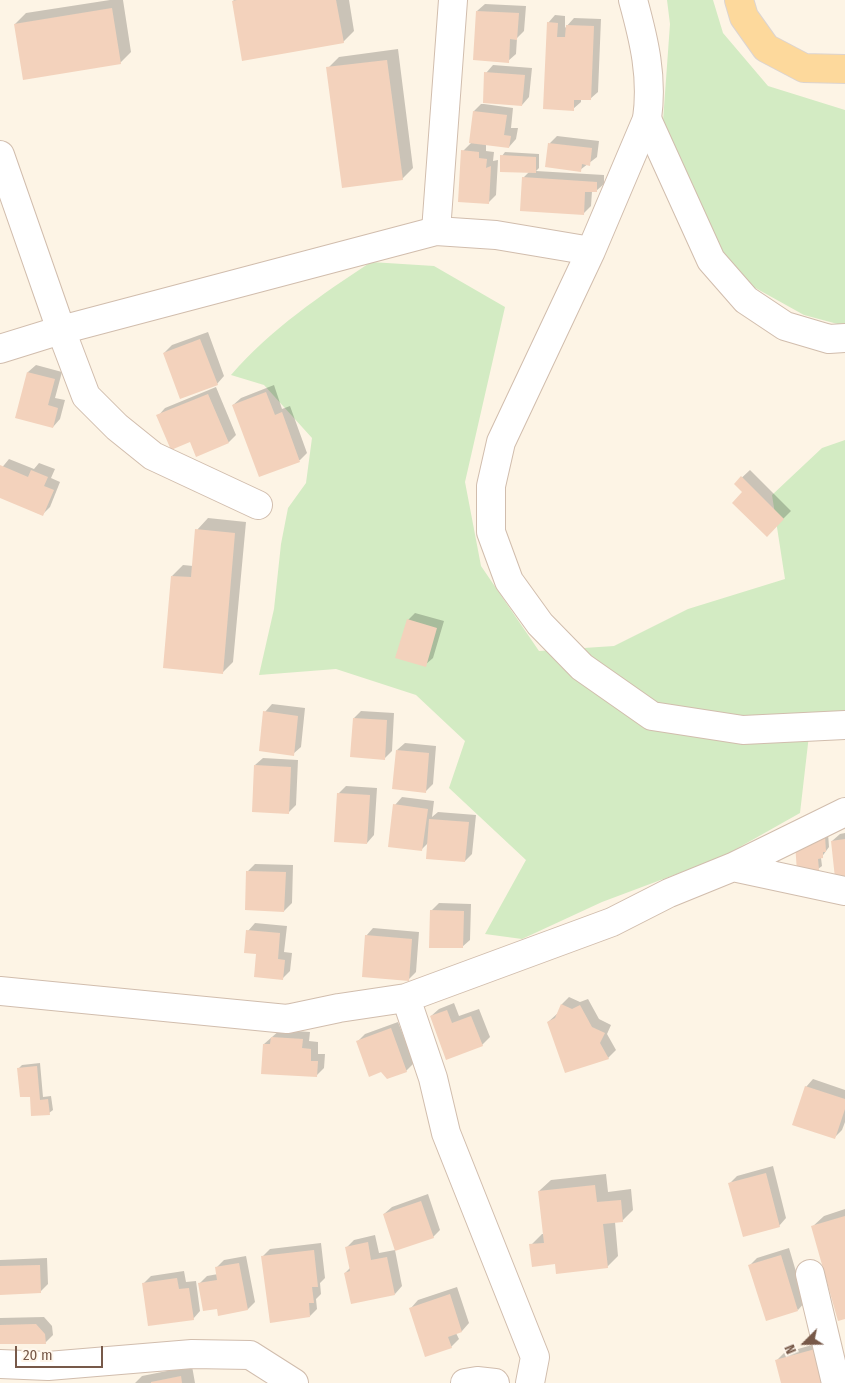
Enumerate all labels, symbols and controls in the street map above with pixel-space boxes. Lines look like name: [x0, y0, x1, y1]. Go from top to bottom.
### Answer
north arrow: [780, 1318, 830, 1368]
scale bar: [18, 1336, 105, 1368]
text: N: [781, 1342, 800, 1356]
text: 20 m: [23, 1346, 53, 1364]

